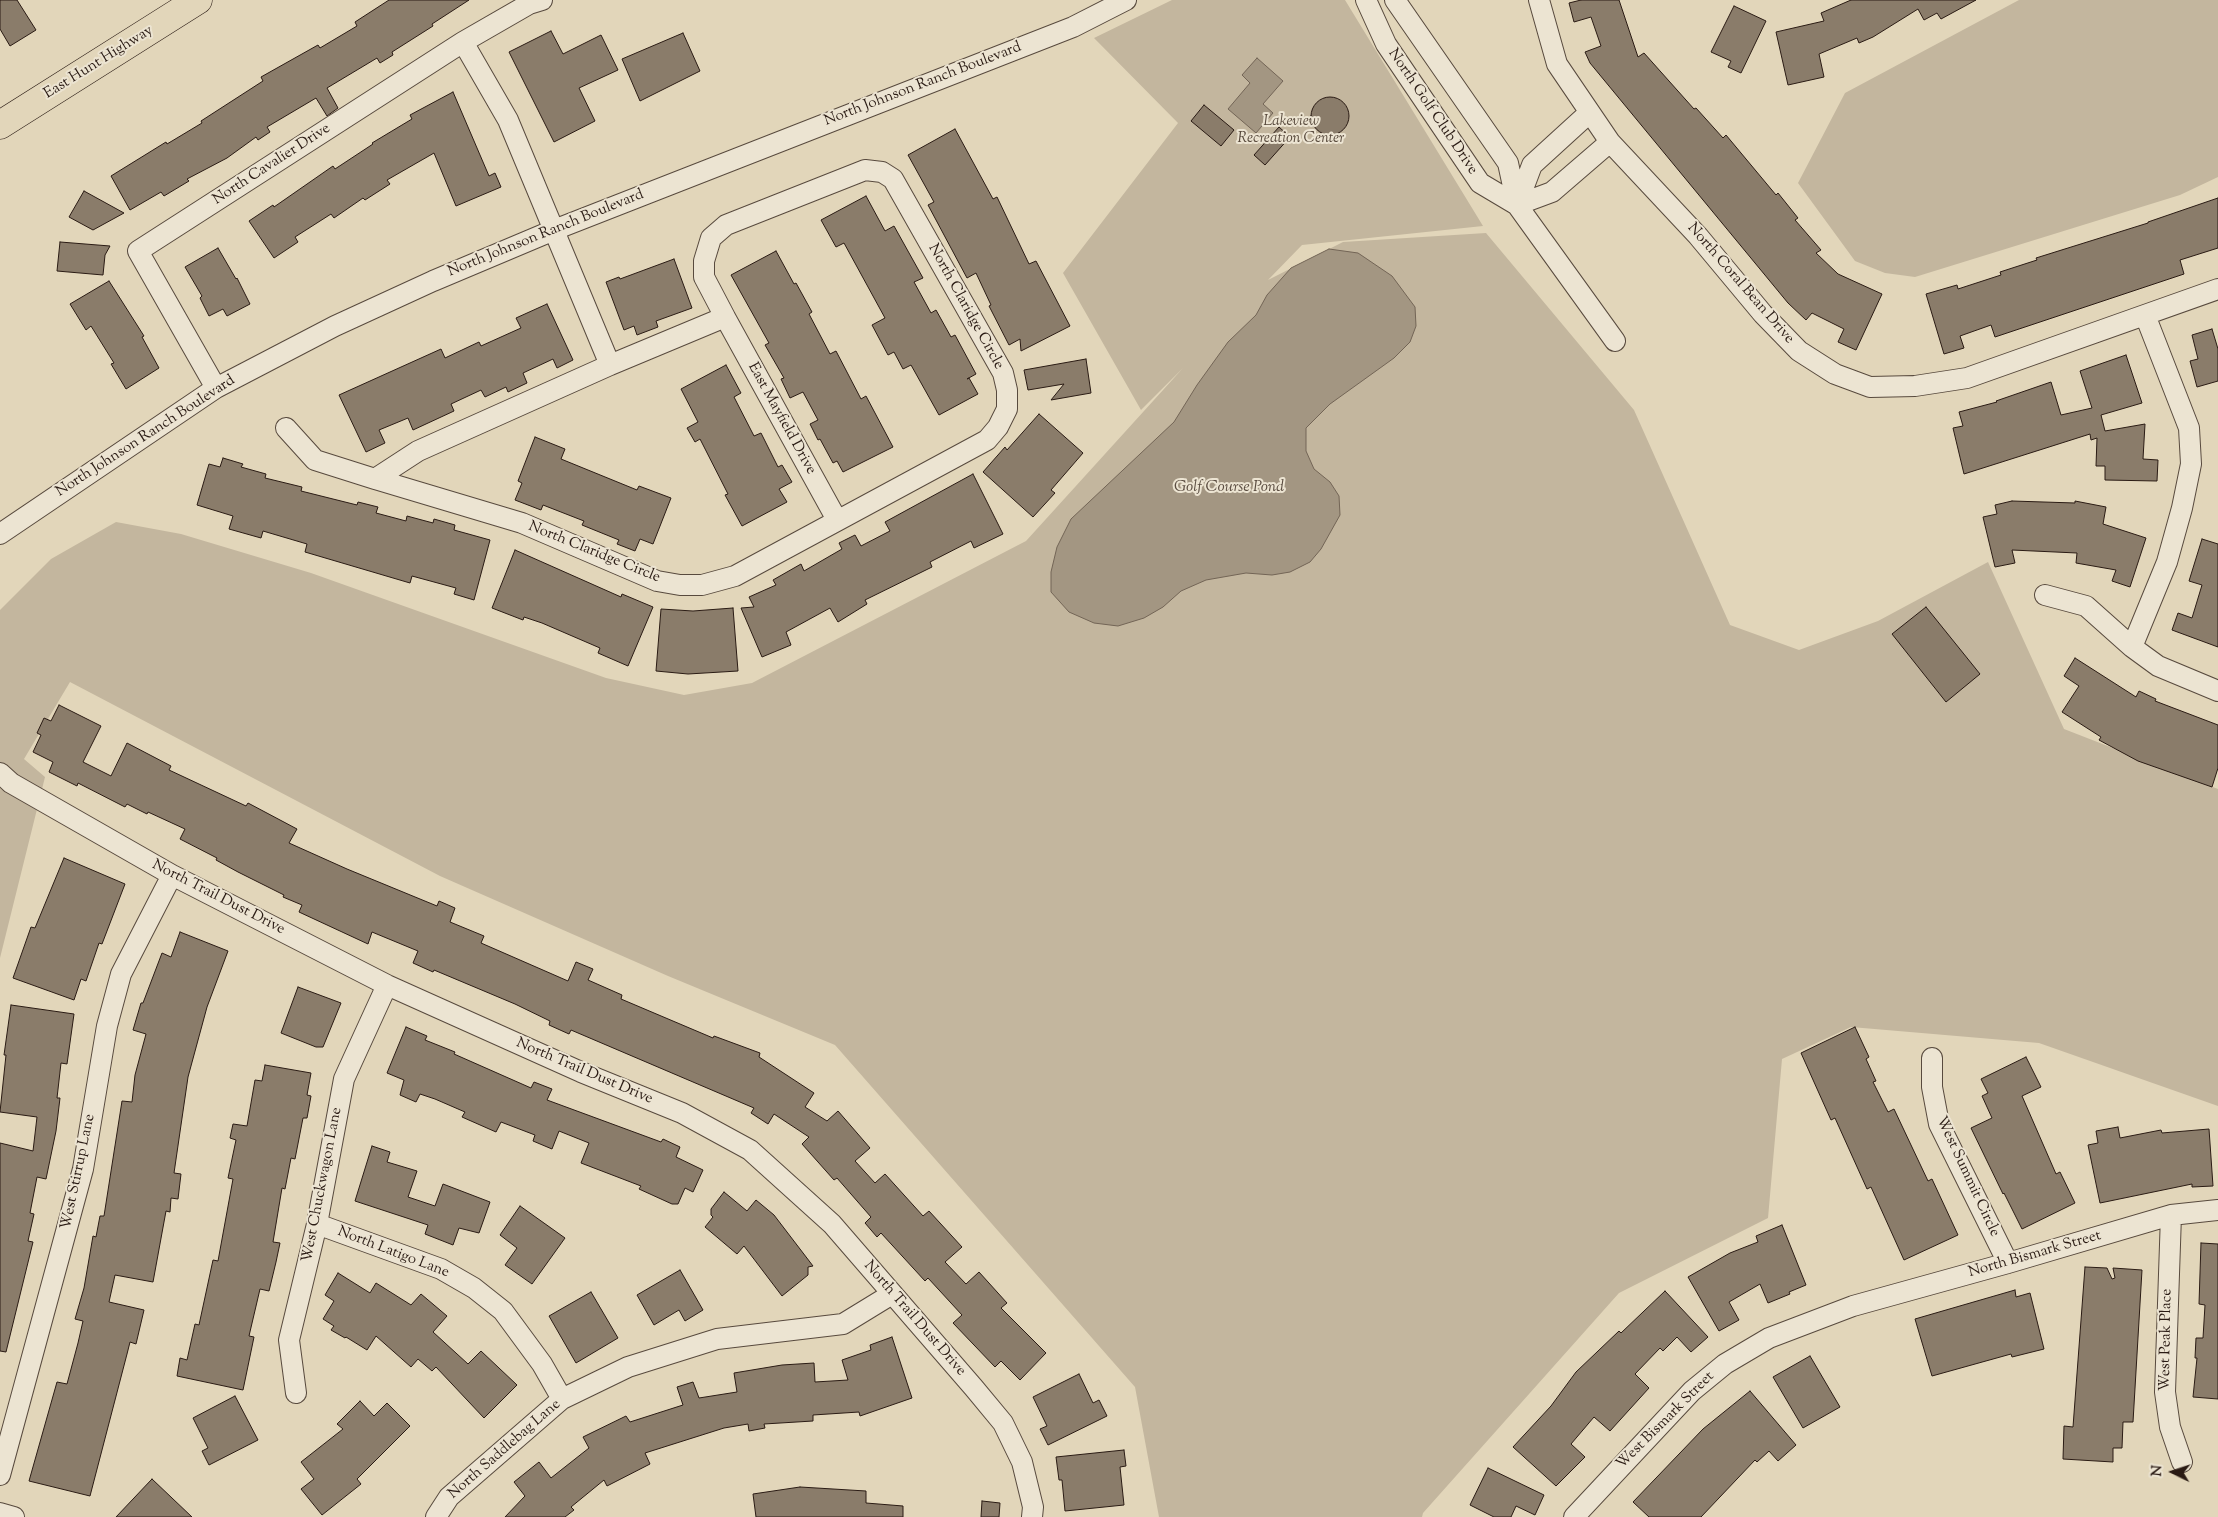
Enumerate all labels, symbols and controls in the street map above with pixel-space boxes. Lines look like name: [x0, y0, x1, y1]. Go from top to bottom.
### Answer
street label: East Hunt Highway: [41, 22, 157, 104]
street label: North Johnson Ranch Boulevard: [822, 39, 1024, 131]
street label: North Golf Club Drive: [1383, 46, 1481, 178]
park label: Lakeview Recreation Center: [1238, 113, 1344, 148]
street label: North Cavalier Drive: [210, 120, 334, 210]
street label: North Johnson Ranch Boulevard: [445, 186, 647, 282]
street label: North Coral Bean Drive: [1683, 220, 1797, 348]
street label: North Claridge Circle: [923, 241, 1007, 373]
street label: East Mayfield Drive: [743, 360, 819, 478]
street label: North Johnson Ranch Boulevard: [53, 372, 239, 502]
water label: Golf Course Pond: [1174, 478, 1284, 498]
street label: North Claridge Circle: [525, 518, 663, 588]
street label: North Trail Dust Drive: [148, 857, 288, 939]
street label: North Trail Dust Drive: [513, 1035, 655, 1109]
street label: West Chuckwagon Lane: [299, 1106, 347, 1264]
street label: West Stirrup Lane: [58, 1113, 100, 1231]
street label: West Summit Circle: [1931, 1114, 2003, 1240]
street label: North Latigo Lane: [335, 1223, 451, 1283]
street label: North Bismark Street: [1967, 1227, 2103, 1283]
street label: North Trail Dust Drive: [859, 1258, 969, 1380]
street label: West Peak Place: [2157, 1289, 2177, 1391]
street label: West Bismark Street: [1613, 1368, 1719, 1474]
street label: North Saddlebag Lane: [445, 1396, 565, 1504]
north arrow: [2148, 1447, 2198, 1497]
text: N: [2148, 1465, 2168, 1477]

